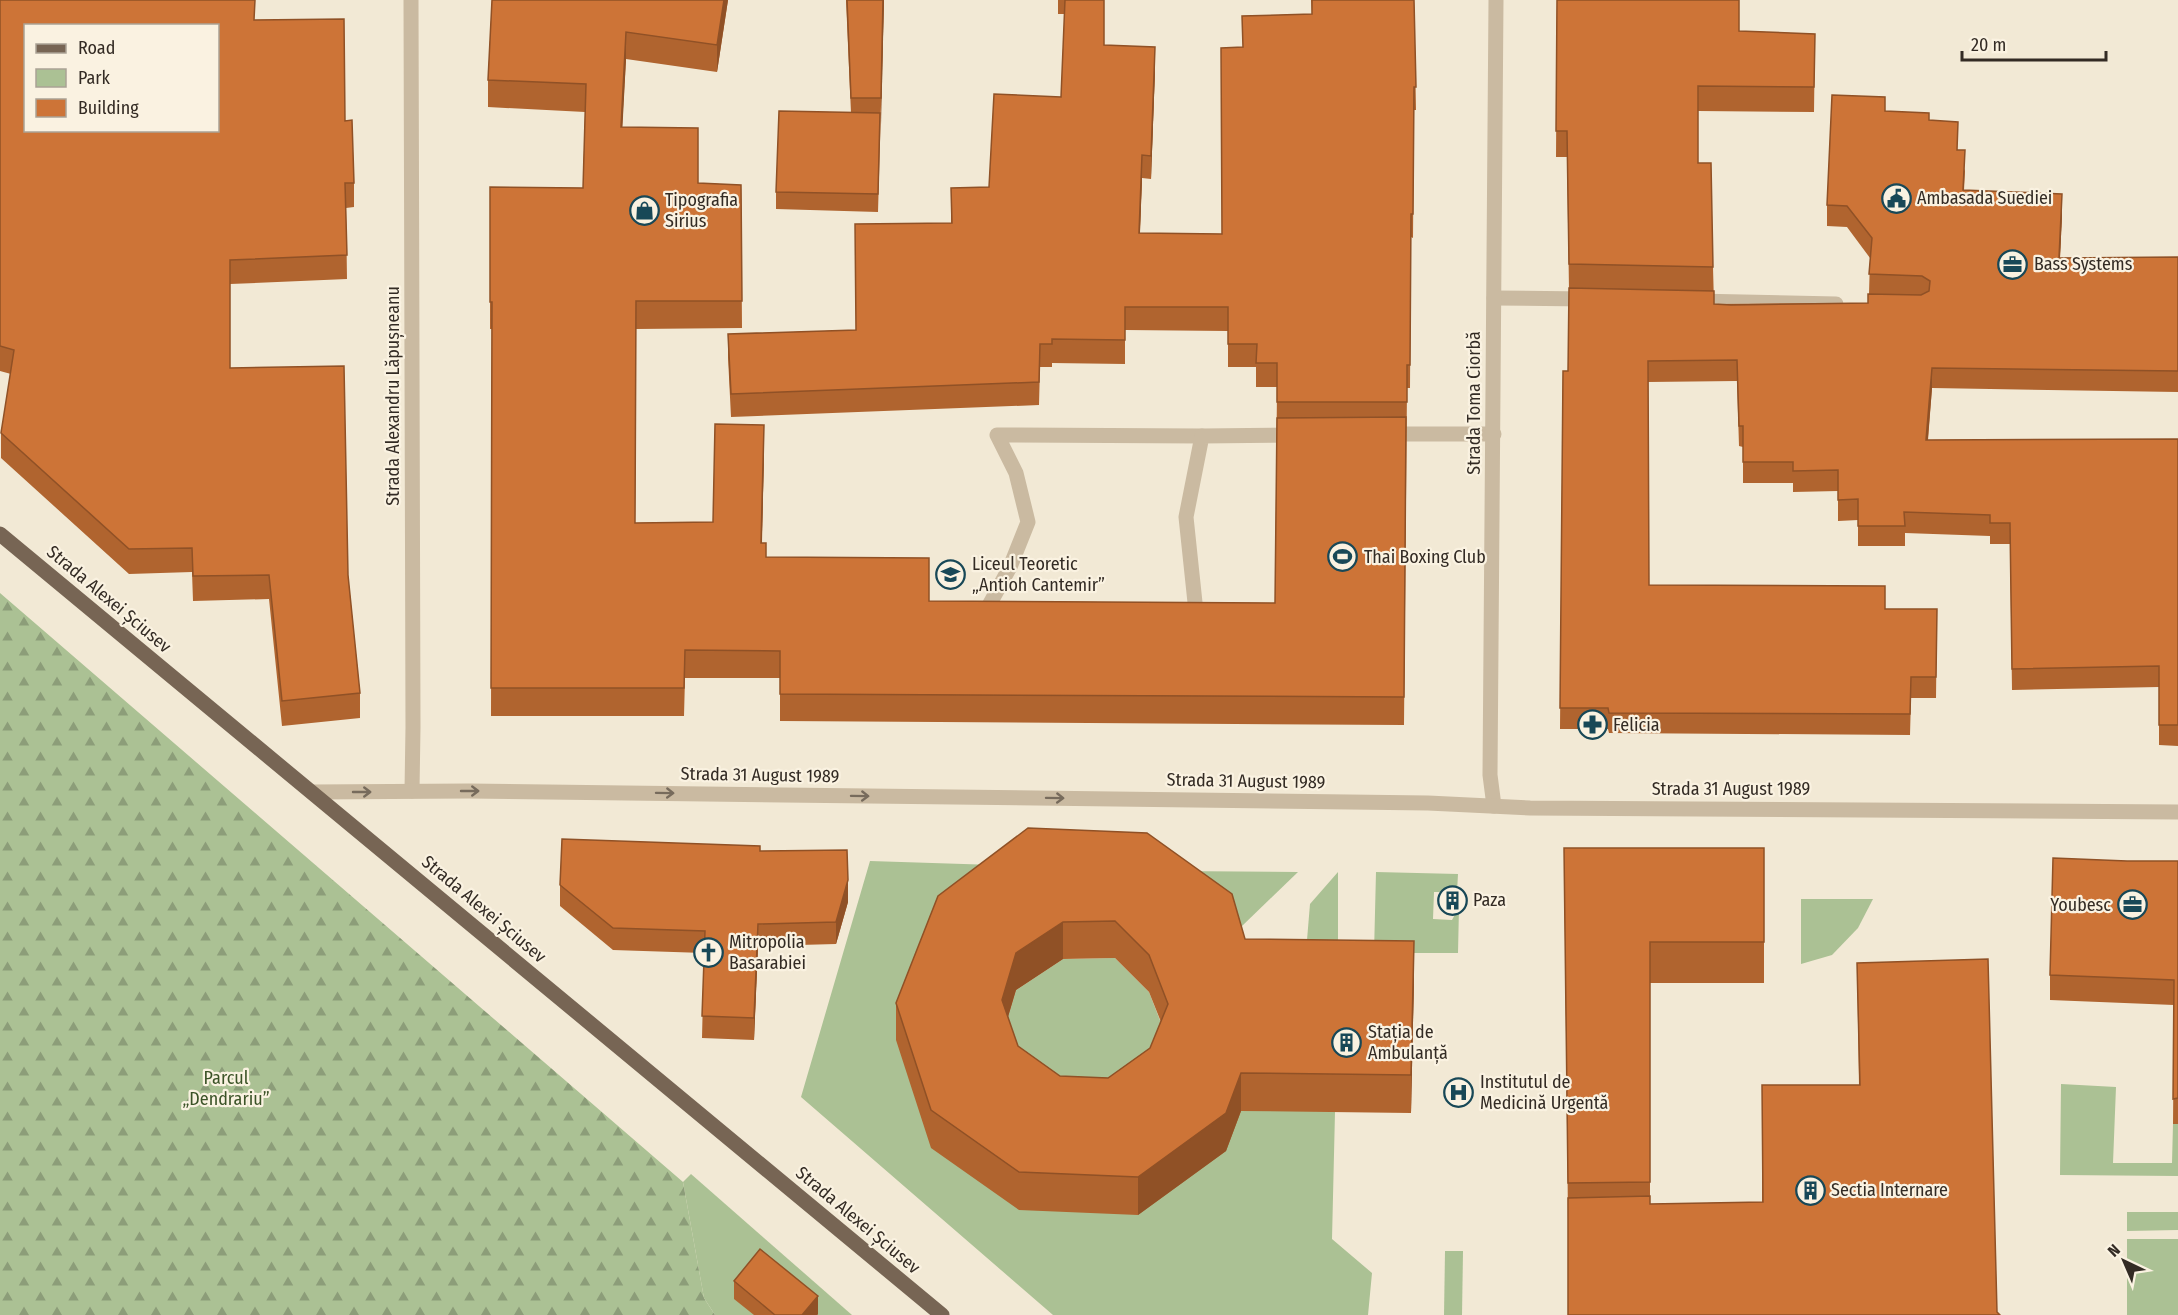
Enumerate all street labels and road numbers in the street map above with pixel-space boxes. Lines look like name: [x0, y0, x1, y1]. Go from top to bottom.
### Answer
street label: Strada Alexandru Lăpușneanu: [382, 286, 404, 506]
street label: Strada Toma Ciorbă: [1463, 331, 1485, 475]
street label: Strada Alexei Șciusev: [42, 541, 176, 657]
street label: Strada 31 August 1989: [680, 763, 840, 787]
street label: Strada 31 August 1989: [1166, 769, 1326, 793]
street label: Strada 31 August 1989: [1652, 778, 1810, 800]
street label: Strada Alexei Șciusev: [417, 851, 551, 967]
street label: Strada Alexei Șciusev: [791, 1162, 925, 1278]

